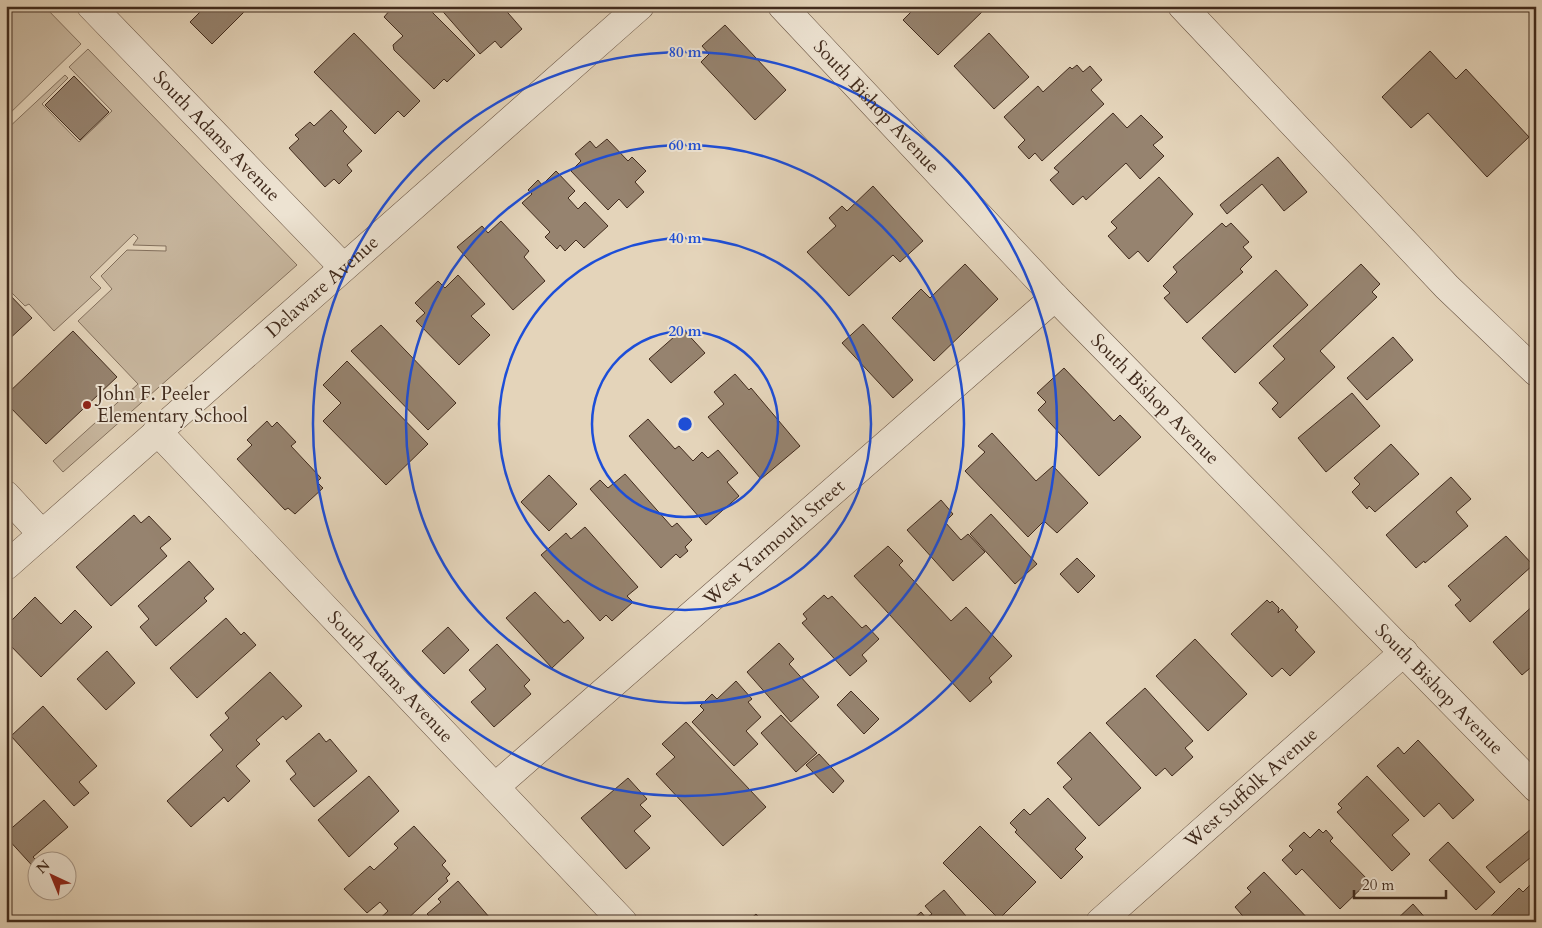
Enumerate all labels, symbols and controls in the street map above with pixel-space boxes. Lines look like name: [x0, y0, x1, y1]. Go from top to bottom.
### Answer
street label: South Bishop Avenue: [807, 34, 945, 179]
text: 80 m: [668, 42, 702, 62]
street label: South Adams Avenue: [147, 65, 286, 207]
text: 60 m: [668, 135, 702, 155]
text: 40 m: [668, 228, 702, 248]
street label: Delaware Avenue: [260, 230, 384, 344]
text: 20 m: [668, 321, 702, 341]
street label: South Bishop Avenue: [1085, 328, 1225, 470]
place label: John F. Peeler Elementary School: [94, 381, 248, 429]
marker: John F. Peeler Elementary School: [81, 399, 93, 411]
centre of rings: [676, 415, 694, 433]
street label: West Yarmouth Street: [697, 473, 851, 613]
street label: South Adams Avenue: [321, 605, 459, 749]
street label: South Bishop Avenue: [1369, 618, 1509, 760]
street label: West Suffolk Avenue: [1178, 721, 1323, 855]
north arrow: [28, 850, 78, 900]
text: N: [32, 856, 54, 878]
scale bar: [1354, 868, 1447, 900]
text: 20 m: [1362, 875, 1394, 895]

